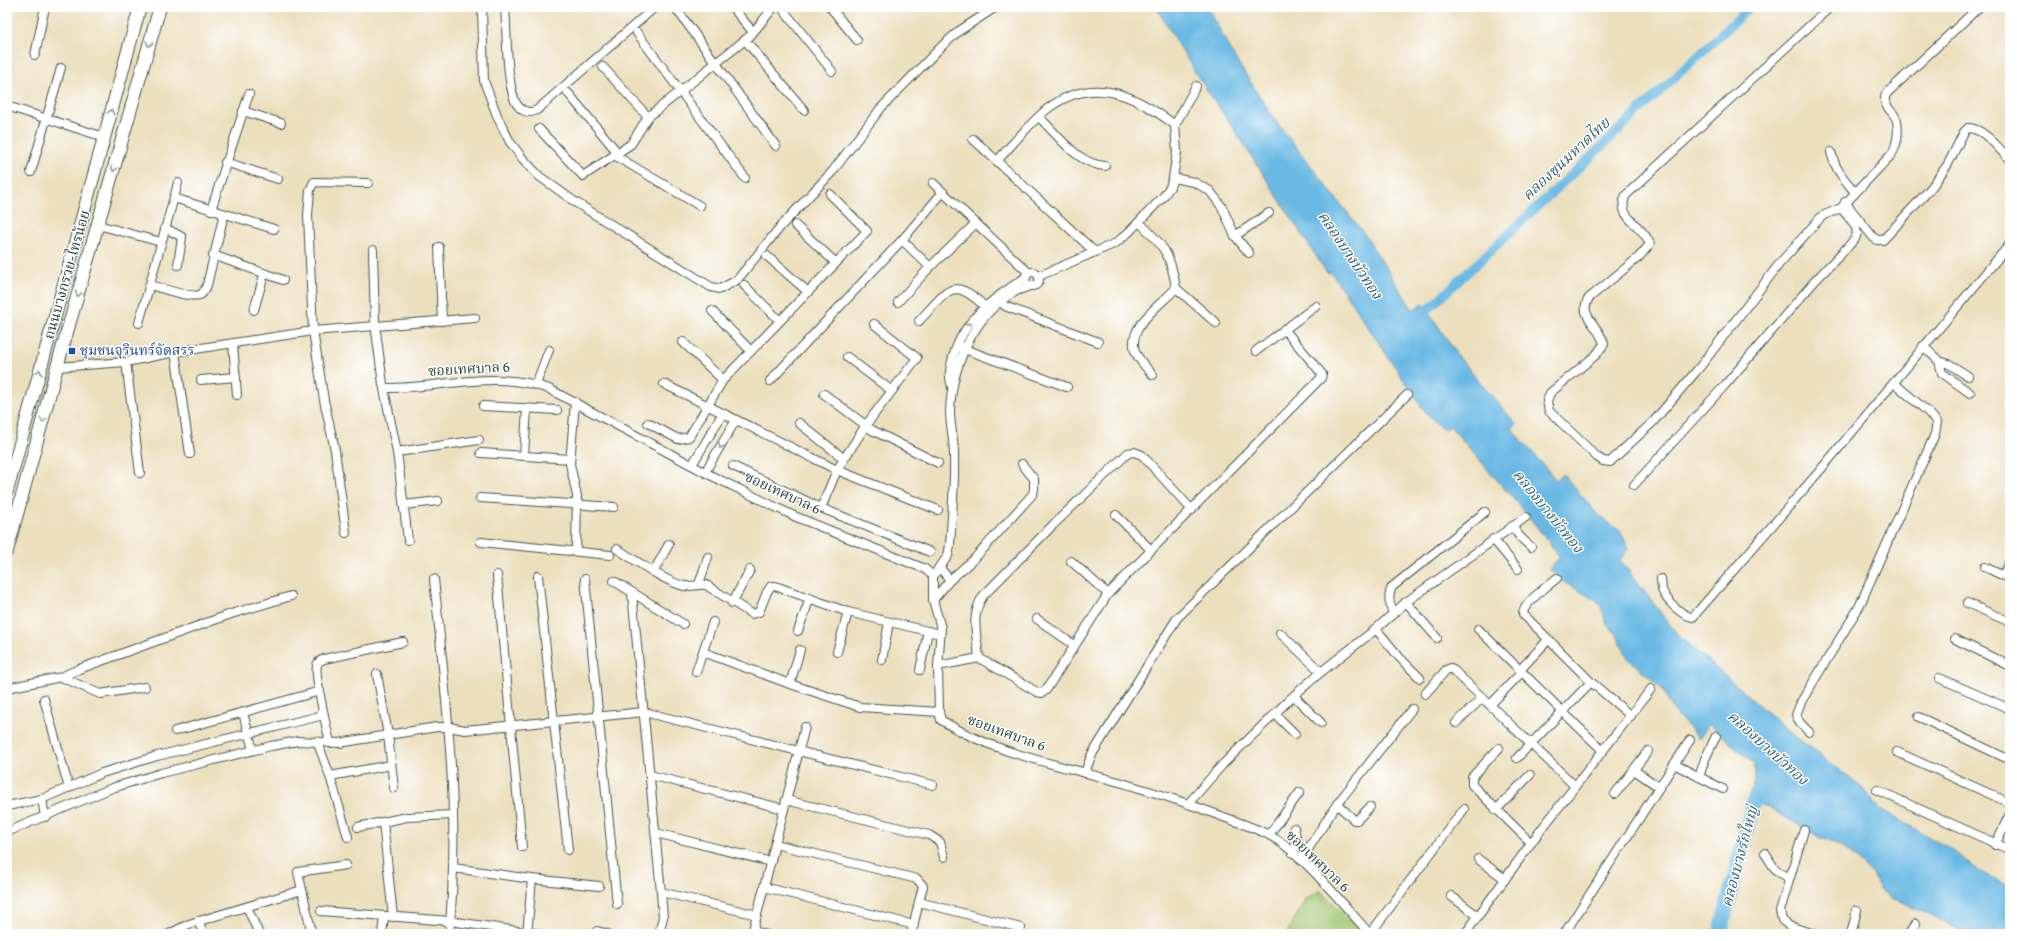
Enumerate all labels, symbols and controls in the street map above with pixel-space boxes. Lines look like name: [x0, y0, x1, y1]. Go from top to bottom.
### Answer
one-way arrow: [145, 41, 154, 48]
one-way arrow: [106, 109, 115, 116]
water label: คลองขุนมหาดไทย: [1517, 112, 1616, 206]
one-way arrow: [110, 166, 118, 173]
street label: ถนนบางกรวย-ไทรน้อย: [39, 208, 95, 342]
water label: คลองบางบัวทอง: [1312, 208, 1387, 305]
one-way arrow: [74, 291, 83, 298]
one-way arrow: [964, 322, 972, 329]
place label: ชุมชนจุรินทร์จัดสรร: [80, 341, 194, 361]
marker: ชุมชนจุรินทร์จัดสรร: [67, 346, 77, 356]
street label: ซอยเทศบาล 6: [428, 358, 510, 382]
one-way arrow: [34, 369, 43, 376]
one-way arrow: [39, 416, 47, 423]
one-way arrow: [718, 442, 725, 449]
water label: คลองบางบัวทอง: [1507, 466, 1588, 559]
street label: ซอยเทศบาล 6: [741, 468, 823, 520]
water label: คลองบางบัวทอง: [1722, 707, 1812, 791]
street label: ซอยเทศบาล 6: [964, 711, 1048, 757]
water label: คลองบางรักใหญ่: [1716, 802, 1765, 910]
street label: ซอยเทศบาล 6: [1281, 827, 1353, 897]

